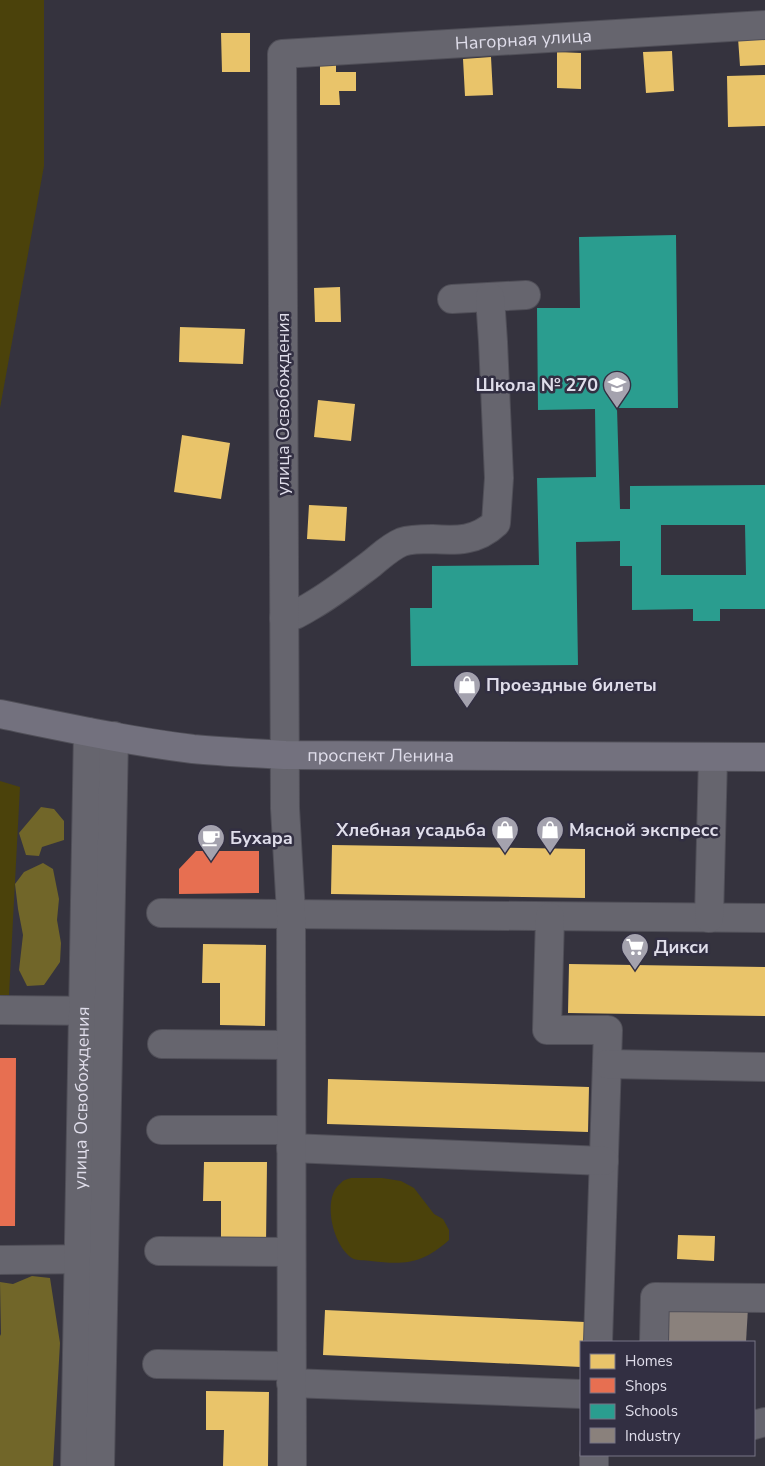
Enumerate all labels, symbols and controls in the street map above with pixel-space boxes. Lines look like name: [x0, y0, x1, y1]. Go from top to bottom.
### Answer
street label: Нагорная улица: [454, 23, 592, 56]
street label: улица Освобождения: [271, 313, 295, 495]
school or university icon: Школа № 270: [602, 370, 632, 409]
place label: Школа № 270: [475, 373, 598, 397]
shop icon: Проездные билеты: [452, 670, 482, 709]
place label: Проездные билеты: [486, 673, 657, 697]
street label: проспект Ленина: [307, 743, 454, 768]
shop icon: Хлебная усадьба: [490, 815, 520, 854]
shop icon: Мясной экспресс: [535, 815, 565, 854]
place label: Хлебная усадьба: [335, 818, 486, 842]
place label: Мясной экспресс: [569, 818, 718, 842]
cafe icon: Бухара: [196, 823, 226, 862]
place label: Бухара: [230, 826, 293, 850]
supermarket icon: Дикси: [620, 932, 650, 971]
place label: Дикси: [654, 935, 709, 959]
street label: улица Освобождения: [68, 1006, 95, 1190]
legend: [580, 1341, 755, 1456]
text: Homes: [625, 1351, 673, 1371]
text: Shops: [625, 1376, 667, 1396]
text: Schools: [625, 1401, 678, 1421]
text: Industry: [625, 1426, 681, 1446]

